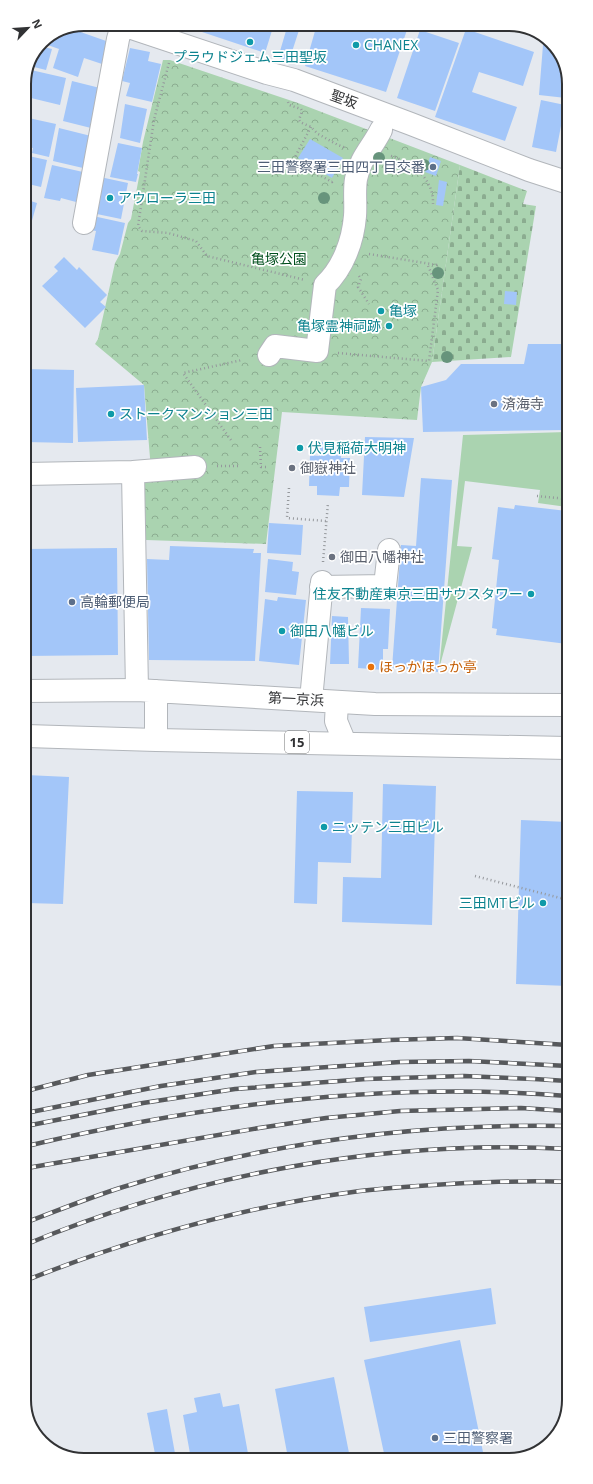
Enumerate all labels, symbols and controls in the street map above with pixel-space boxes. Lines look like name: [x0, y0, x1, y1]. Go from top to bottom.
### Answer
north arrow: [8, 8, 48, 48]
text: N: [29, 16, 46, 31]
place label: CHANEX: [364, 35, 419, 54]
marker: プラウドジェム三田聖坂: [245, 37, 255, 47]
marker: CHANEX: [351, 40, 361, 50]
place label: プラウドジェム三田聖坂: [173, 47, 327, 66]
street label: 聖坂: [328, 85, 361, 112]
place label: 三田警察署三田四丁目交番: [257, 157, 425, 176]
marker: 三田警察署三田四丁目交番: [428, 162, 438, 172]
place label: アウローラ三田: [118, 188, 216, 207]
marker: アウローラ三田: [105, 193, 115, 203]
park label: 亀塚公園: [251, 249, 307, 268]
place label: 亀塚: [389, 301, 417, 320]
marker: 亀塚: [376, 306, 386, 316]
place label: 亀塚霊神祠跡: [297, 316, 381, 335]
marker: 亀塚霊神祠跡: [384, 321, 394, 331]
place label: 済海寺: [502, 394, 544, 413]
marker: 済海寺: [489, 399, 499, 409]
place label: ストークマンション三田: [119, 404, 273, 423]
marker: ストークマンション三田: [106, 409, 116, 419]
place label: 伏見稲荷大明神: [308, 438, 406, 457]
marker: 伏見稲荷大明神: [295, 443, 305, 453]
place label: 御嶽神社: [300, 458, 356, 477]
marker: 御嶽神社: [287, 463, 297, 473]
place label: 御田八幡神社: [340, 547, 424, 566]
marker: 御田八幡神社: [327, 552, 337, 562]
place label: 住友不動産東京三田サウスタワー: [313, 584, 523, 603]
marker: 住友不動産東京三田サウスタワー: [526, 589, 536, 599]
place label: 高輪郵便局: [80, 592, 150, 611]
marker: 高輪郵便局: [67, 597, 77, 607]
place label: 御田八幡ビル: [290, 621, 374, 640]
marker: 御田八幡ビル: [277, 626, 287, 636]
place label: ほっかほっか亭: [379, 657, 477, 676]
marker: ほっかほっか亭: [366, 662, 376, 672]
street label: 第一京浜: [268, 688, 324, 709]
road number: 15: [285, 731, 309, 753]
place label: ニッテン三田ビル: [332, 817, 444, 836]
marker: ニッテン三田ビル: [319, 822, 329, 832]
place label: 三田MTビル: [459, 893, 535, 912]
marker: 三田MTビル: [538, 898, 548, 908]
place label: 三田警察署: [443, 1428, 513, 1447]
marker: 三田警察署: [430, 1433, 440, 1443]

